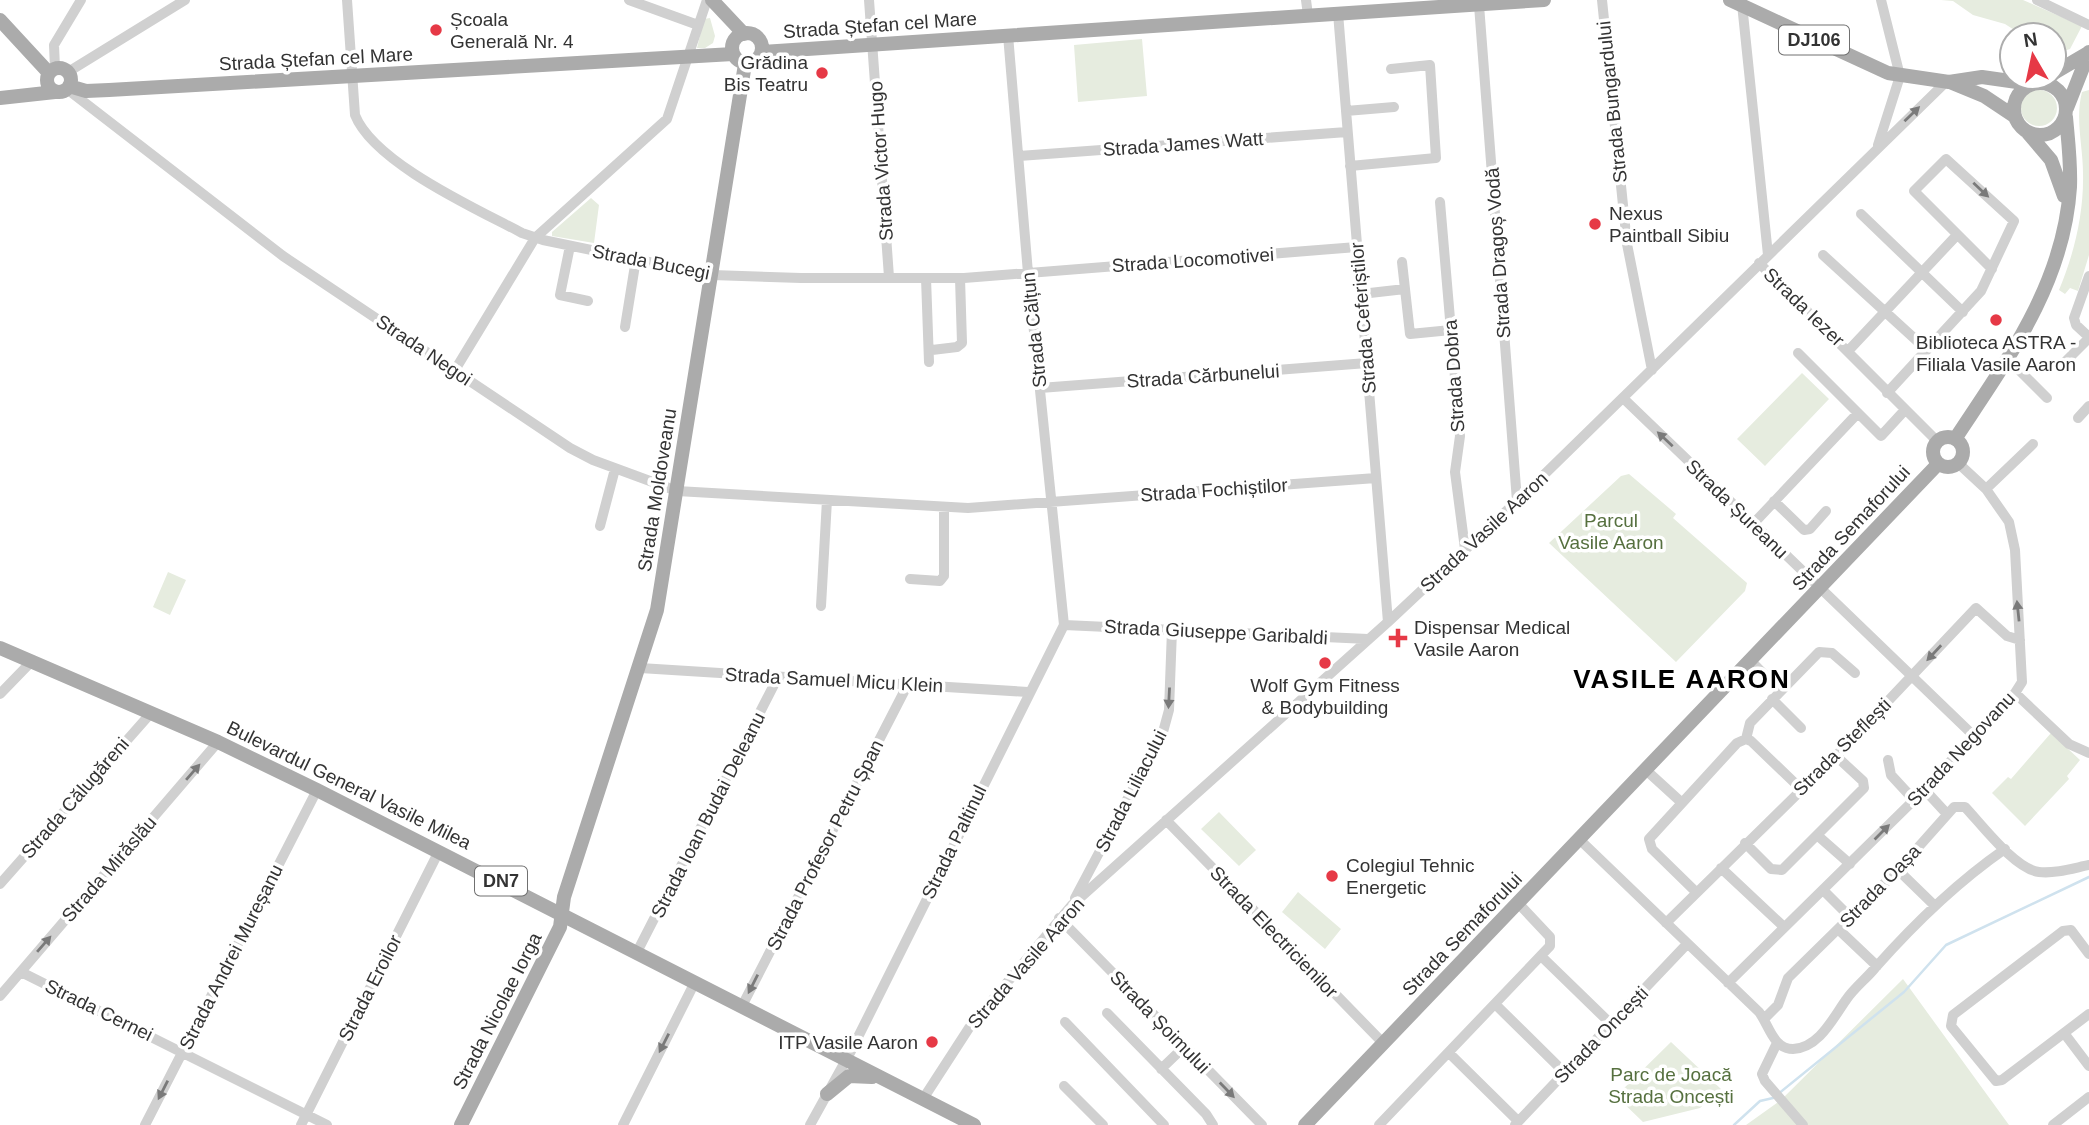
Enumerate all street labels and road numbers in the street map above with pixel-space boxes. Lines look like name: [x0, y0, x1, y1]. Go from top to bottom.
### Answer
street label: Strada Ștefan cel Mare: [782, 8, 978, 42]
street label: Strada Bungardului: [1593, 20, 1631, 184]
road number: DJ106: [1779, 26, 1849, 55]
street label: Strada Ștefan cel Mare: [218, 43, 414, 75]
street label: Strada Victor Hugo: [865, 80, 897, 242]
street label: Strada James Watt: [1102, 128, 1265, 160]
street label: Strada Dragoș Vodă: [1482, 166, 1514, 339]
street label: Strada Bucegi: [590, 240, 712, 284]
street label: Strada Ceferiștilor: [1346, 241, 1380, 395]
street label: Strada Locomotivei: [1111, 244, 1275, 276]
street label: Strada Iezer: [1759, 263, 1849, 351]
street label: Strada Călțun: [1017, 271, 1051, 389]
street label: Strada Negoi: [372, 310, 476, 390]
street label: Strada Dobra: [1440, 318, 1468, 433]
street label: Strada Cărbunelui: [1126, 360, 1280, 392]
street label: Strada Moldoveanu: [634, 407, 680, 573]
street label: Strada Șureanu: [1682, 455, 1792, 563]
street label: Strada Semaforului: [1788, 461, 1914, 595]
street label: Strada Vasile Aaron: [1416, 468, 1552, 596]
street label: Strada Fochiștilor: [1140, 474, 1289, 506]
street label: Strada Giuseppe Garibaldi: [1104, 616, 1328, 648]
street label: Strada Samuel Micu Klein: [724, 664, 944, 696]
street label: Strada Negovanu: [1903, 688, 2019, 810]
street label: Strada Steflești: [1789, 694, 1895, 800]
street label: Strada Ioan Budai Deleanu: [647, 709, 769, 921]
street label: Bulevardul General Vasile Milea: [224, 717, 475, 854]
street label: Strada Liliacului: [1091, 726, 1171, 856]
street label: Strada Călugăreni: [17, 733, 133, 863]
street label: Strada Profesor Petru Șpan: [763, 736, 887, 954]
street label: Strada Paltinul: [917, 782, 991, 902]
street label: Strada Mirăslău: [57, 812, 161, 926]
street label: Strada Oașa: [1835, 840, 1925, 932]
street label: Strada Andrei Mureșanu: [175, 861, 287, 1053]
street label: Strada Electricienilor: [1206, 862, 1343, 1002]
road number: DN7: [475, 866, 527, 896]
street label: Strada Semaforului: [1398, 868, 1526, 1000]
street label: Strada Vasile Aaron: [963, 893, 1089, 1033]
street label: Strada Nicolae Iorga: [448, 929, 546, 1093]
street label: Strada Eroilor: [334, 931, 406, 1045]
street label: Strada Șoimului: [1106, 966, 1214, 1078]
street label: Strada Cernei: [42, 975, 156, 1045]
street label: Strada Oncești: [1550, 983, 1652, 1087]

